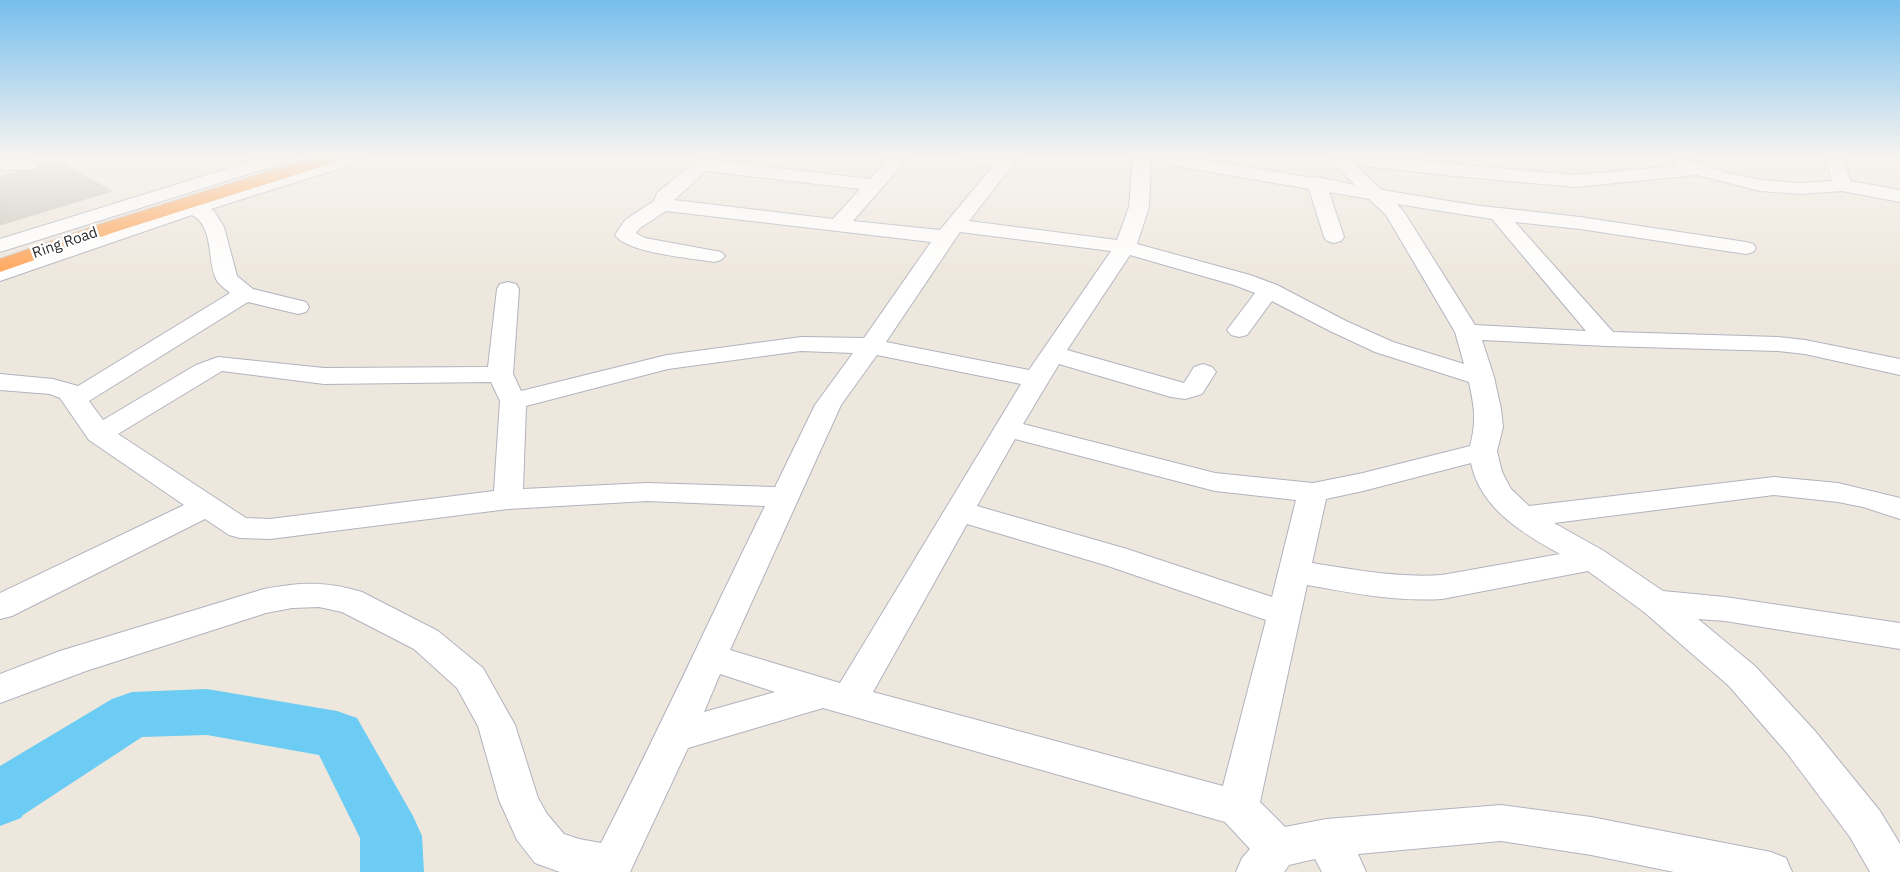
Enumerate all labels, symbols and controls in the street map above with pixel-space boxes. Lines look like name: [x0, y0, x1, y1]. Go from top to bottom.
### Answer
street label: Ring Road: [30, 223, 100, 263]

